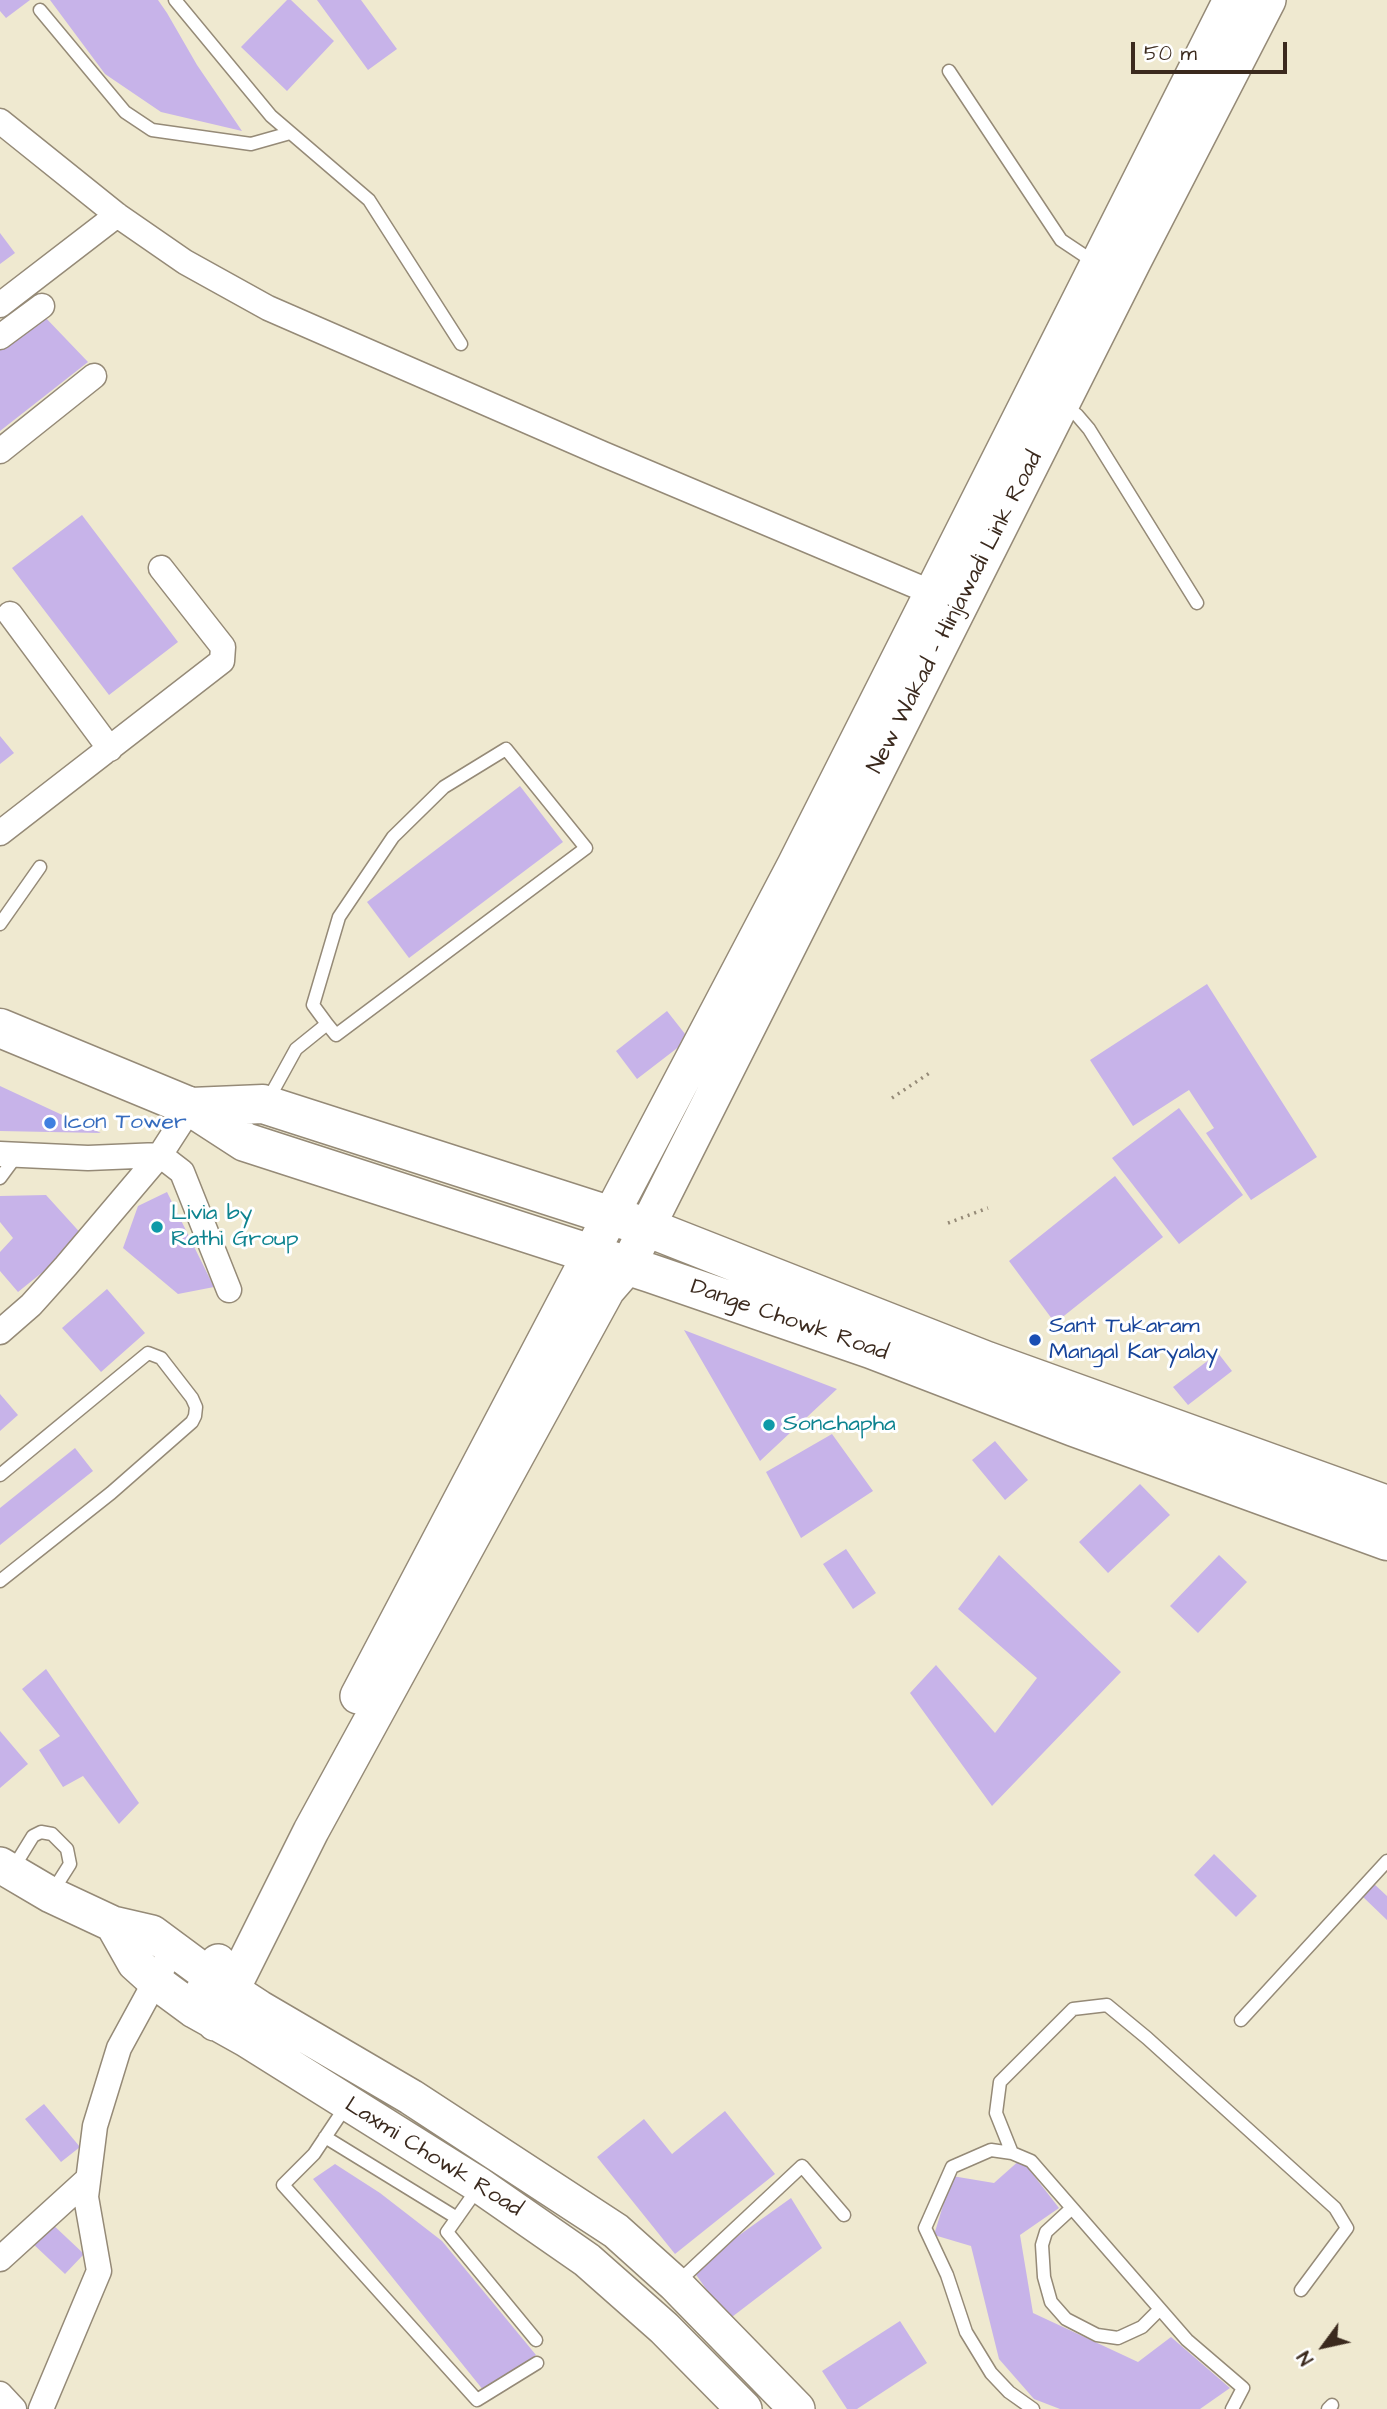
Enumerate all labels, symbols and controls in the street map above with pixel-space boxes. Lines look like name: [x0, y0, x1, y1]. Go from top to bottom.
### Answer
scale bar: [1135, 28, 1291, 72]
text: 50 m: [1144, 39, 1197, 68]
street label: New Wakad - Hinjawadi Link Road: [862, 447, 1050, 779]
place label: Icon Tower: [64, 1109, 187, 1137]
marker: Icon Tower: [42, 1115, 58, 1131]
place label: Livia by Rathi Group: [171, 1200, 299, 1254]
marker: Livia by Rathi Group: [149, 1219, 165, 1235]
street label: Dange Chowk Road: [687, 1274, 891, 1368]
place label: Sant Tukaram Mangal Karyalay: [1049, 1313, 1218, 1367]
marker: Sant Tukaram Mangal Karyalay: [1027, 1332, 1043, 1348]
place label: Sonchapha: [783, 1411, 896, 1439]
marker: Sonchapha: [761, 1417, 777, 1433]
street label: Laxmi Chowk Road: [339, 2092, 527, 2224]
north arrow: [1289, 2311, 1359, 2381]
text: N: [1291, 2345, 1321, 2370]

